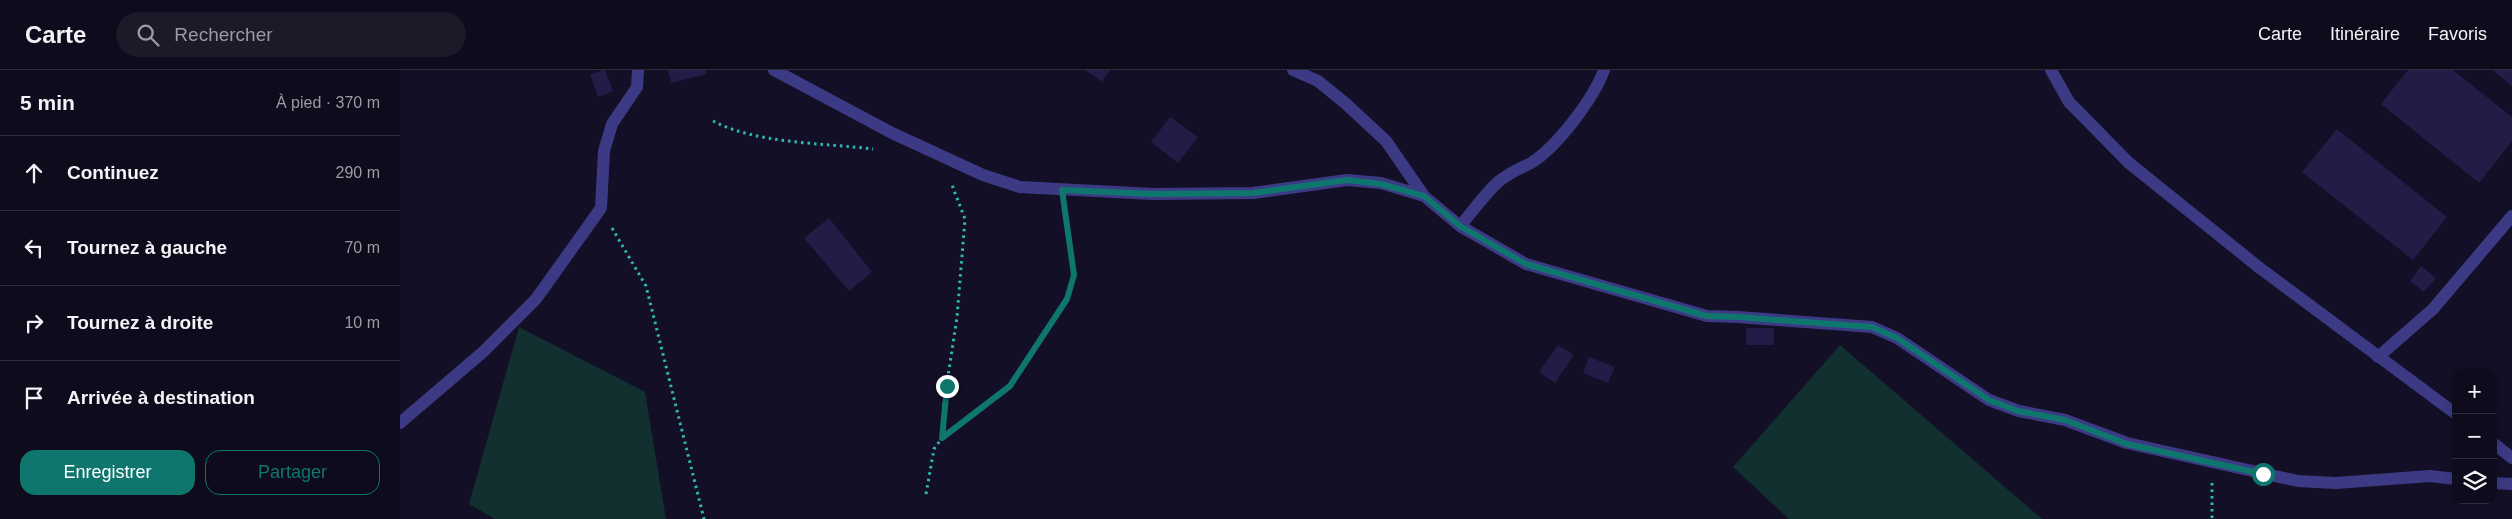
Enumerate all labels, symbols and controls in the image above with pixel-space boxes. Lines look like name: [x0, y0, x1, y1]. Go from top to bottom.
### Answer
search box: [116, 12, 466, 57]
text: Carte: [25, 21, 86, 48]
icon: search: [134, 21, 162, 49]
text: Rechercher: [174, 24, 273, 45]
text: Carte: [2258, 24, 2302, 44]
text: Itinéraire: [2330, 24, 2400, 44]
text: Favoris: [2428, 24, 2487, 44]
text: 5 min: [20, 91, 75, 114]
text: À pied · 370 m: [276, 94, 380, 111]
icon: ahead: [20, 159, 48, 187]
text: Continuez: [67, 162, 159, 183]
text: 290 m: [336, 164, 380, 181]
icon: left: [20, 234, 48, 262]
text: Tournez à gauche: [67, 237, 227, 258]
text: 70 m: [344, 239, 380, 256]
icon: right: [20, 309, 48, 337]
text: Tournez à droite: [67, 312, 213, 333]
text: 10 m: [344, 314, 380, 331]
map controls: [2452, 369, 2497, 504]
button: +: [2452, 369, 2497, 414]
route end: [936, 375, 959, 398]
icon: arrive: [20, 384, 48, 412]
text: Arrivée à destination: [67, 387, 255, 408]
button: −: [2452, 414, 2497, 459]
button: Enregistrer: [20, 450, 195, 495]
button: Partager: [205, 450, 380, 495]
button: layers: [2452, 459, 2497, 504]
route start: [2252, 463, 2275, 486]

